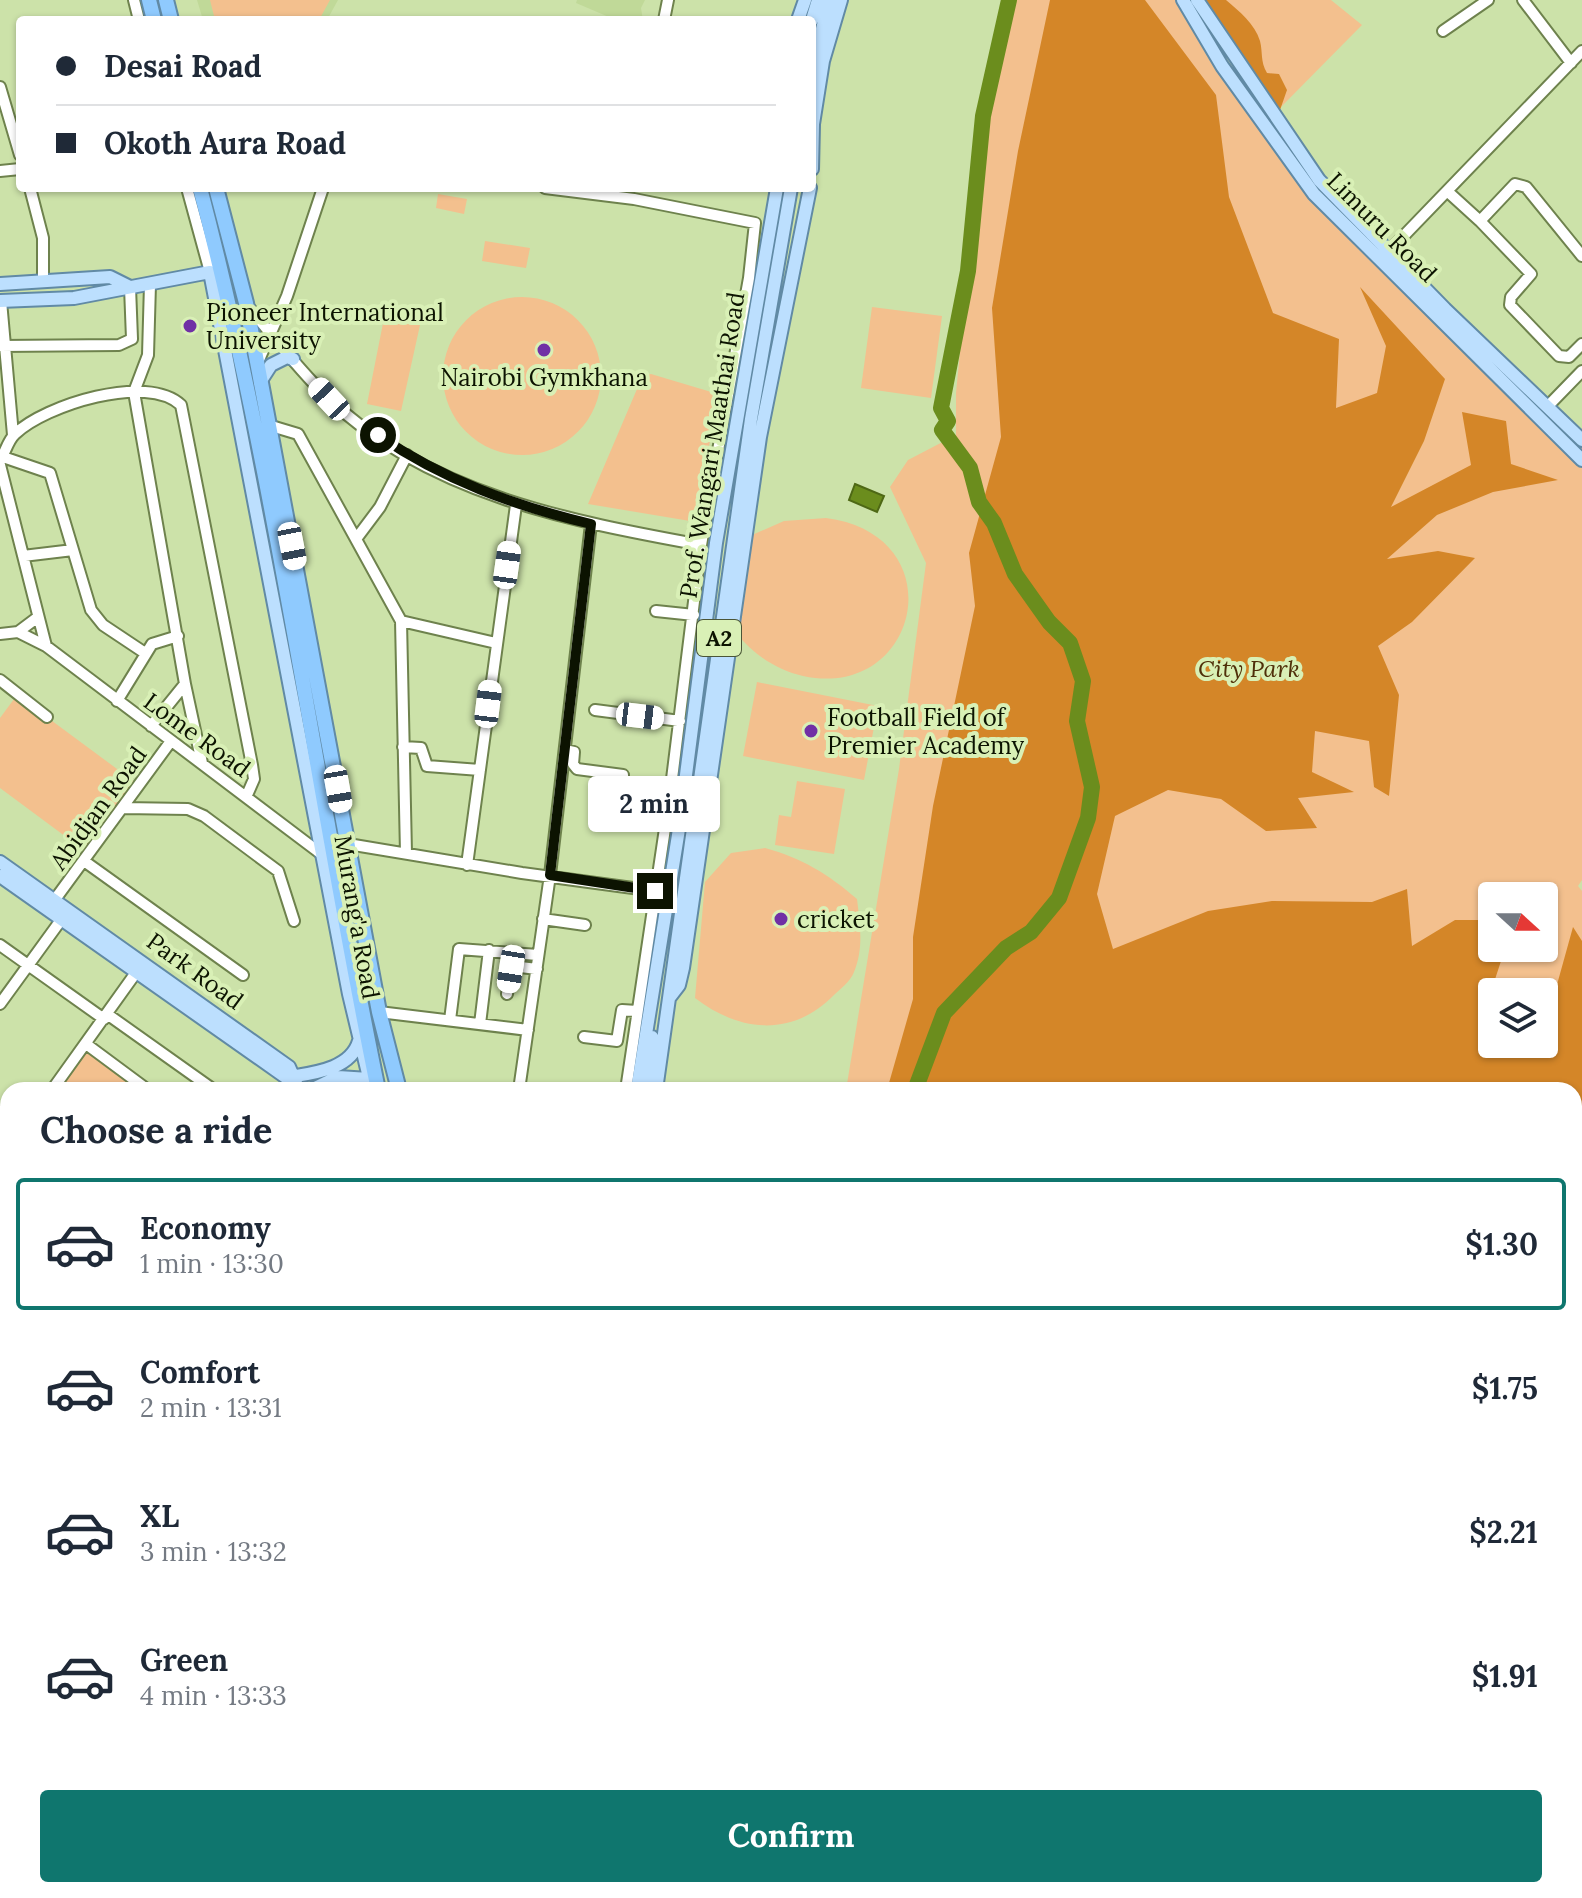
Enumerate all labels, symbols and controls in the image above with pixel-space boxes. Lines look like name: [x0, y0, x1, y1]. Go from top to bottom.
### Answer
text: Desai Road: [104, 47, 262, 85]
text: Okoth Aura Road: [104, 124, 346, 162]
street label: Limuru Road: [1320, 165, 1444, 289]
street label: Prof. Wangari Maathai Road: [672, 290, 752, 600]
place label: Pioneer International University: [206, 297, 444, 356]
marker: Pioneer International University: [181, 317, 199, 335]
marker: Nairobi Gymkhana: [535, 341, 553, 359]
place label: Nairobi Gymkhana: [440, 362, 648, 393]
car: [304, 373, 354, 425]
route start: [360, 417, 396, 453]
car: [276, 520, 308, 572]
car: [492, 540, 522, 590]
road number: A2: [697, 620, 741, 656]
park label: City Park: [1198, 653, 1300, 684]
car: [473, 679, 503, 729]
street label: Lome Road: [138, 686, 256, 784]
car: [615, 701, 665, 731]
place label: Football Field of Premier Academy: [827, 702, 1024, 761]
marker: Football Field of Premier Academy: [802, 722, 820, 740]
street label: Abidjan Road: [42, 740, 153, 877]
car: [322, 763, 354, 815]
callout: 2 min: [589, 775, 721, 831]
text: 2 min: [619, 787, 689, 820]
street label: Murang'a Road: [327, 833, 387, 1001]
route end: [637, 873, 673, 909]
north arrow: [1478, 882, 1558, 962]
map controls: [1478, 882, 1558, 1058]
place label: cricket: [797, 904, 875, 935]
marker: cricket: [772, 910, 790, 928]
street label: Park Road: [141, 926, 249, 1016]
car: [495, 943, 527, 995]
button: layers: [1478, 978, 1558, 1058]
text: Choose a ride: [40, 1107, 272, 1153]
icon: car: [44, 1208, 116, 1280]
text: Economy: [140, 1209, 271, 1247]
text: $1.30: [1465, 1225, 1538, 1263]
text: 1 min · 13:30: [140, 1247, 284, 1280]
icon: car: [44, 1352, 116, 1424]
text: Comfort: [140, 1353, 260, 1391]
text: $1.75: [1472, 1369, 1538, 1407]
text: 2 min · 13:31: [140, 1391, 282, 1424]
icon: car: [44, 1496, 116, 1568]
text: XL: [140, 1497, 179, 1535]
text: $2.21: [1469, 1513, 1538, 1551]
text: 3 min · 13:32: [140, 1535, 287, 1568]
icon: car: [44, 1640, 116, 1712]
text: Green: [140, 1641, 228, 1679]
text: $1.91: [1472, 1657, 1538, 1695]
text: 4 min · 13:33: [140, 1679, 287, 1712]
button: Confirm: [40, 1790, 1542, 1882]

